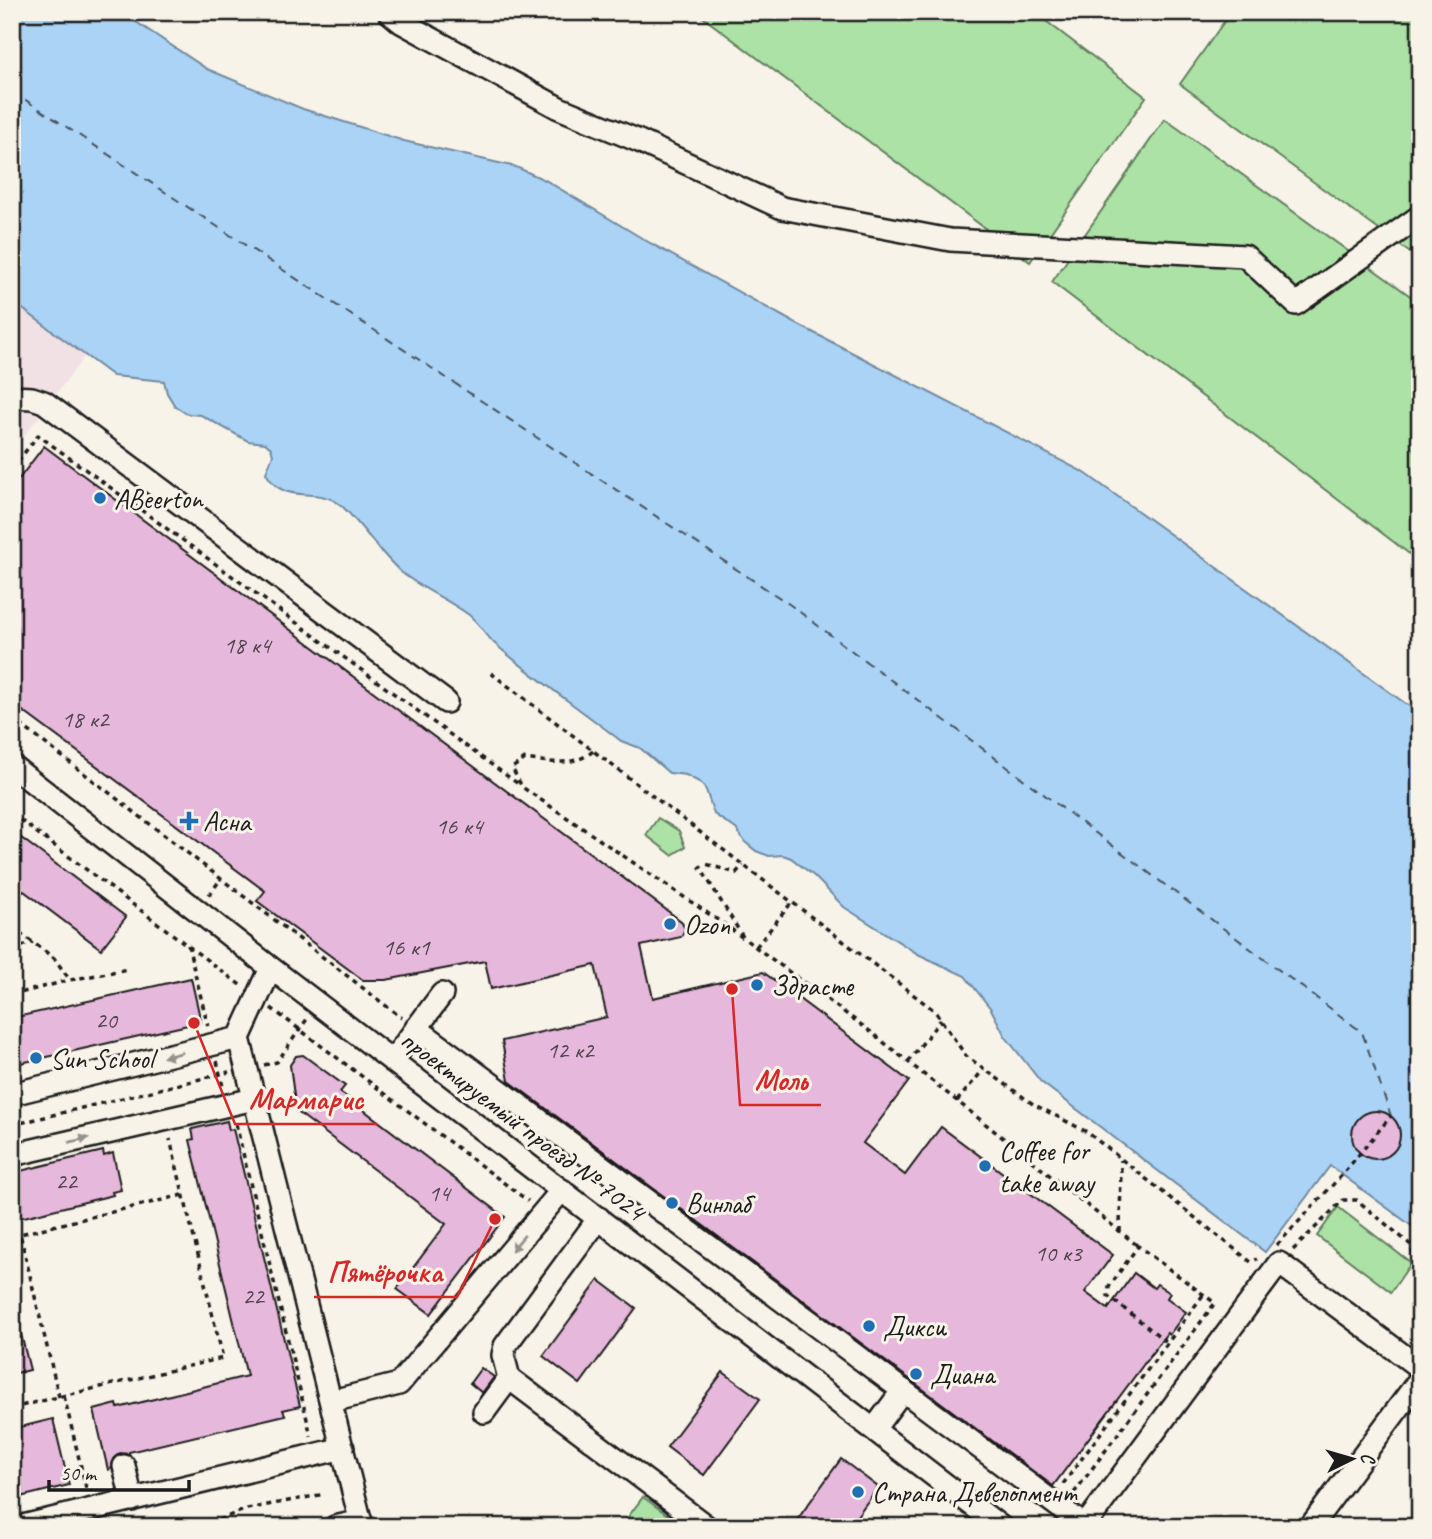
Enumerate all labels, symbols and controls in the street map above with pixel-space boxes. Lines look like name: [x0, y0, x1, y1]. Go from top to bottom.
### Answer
place label: ABeerton: [114, 481, 204, 516]
marker: ABeerton: [92, 490, 108, 506]
house number: 18 к4: [223, 630, 273, 660]
house number: 18 к2: [61, 704, 111, 734]
place label: Асна: [203, 804, 252, 839]
house number: 16 к4: [435, 811, 485, 841]
marker: Асна: [181, 813, 197, 829]
place label: Ozon: [684, 907, 730, 942]
marker: Ozon: [662, 916, 678, 932]
house number: 16 к1: [382, 932, 431, 962]
place label: Здрасте: [771, 968, 855, 1003]
marker: Здрасте: [749, 977, 765, 993]
house number: 20: [95, 1005, 119, 1035]
street label: проектируемый проезд № 7024: [394, 1022, 654, 1230]
house number: 12 к2: [546, 1035, 596, 1065]
place label: Sun School: [50, 1041, 159, 1076]
marker: Sun School: [28, 1050, 44, 1066]
one-way arrow: [162, 1050, 184, 1061]
callout: Моль: [740, 1054, 821, 1105]
text: Моль: [755, 1061, 809, 1099]
callout: Мармарис: [235, 1073, 377, 1124]
text: Мармарис: [249, 1080, 365, 1118]
place label: Coffee for take away: [999, 1133, 1096, 1200]
one-way arrow: [68, 1134, 90, 1145]
marker: Coffee for take away: [977, 1158, 993, 1174]
house number: 22: [55, 1166, 79, 1196]
house number: 14: [428, 1178, 452, 1208]
place label: Винлаб: [686, 1186, 756, 1221]
marker: Винлаб: [664, 1195, 680, 1211]
one-way arrow: [511, 1234, 526, 1251]
house number: 10 к3: [1034, 1238, 1084, 1268]
callout: Пятёрочка: [314, 1246, 457, 1297]
text: Пятёрочка: [328, 1253, 444, 1291]
house number: 22: [242, 1281, 266, 1311]
place label: Дикси: [883, 1309, 947, 1344]
marker: Дикси: [861, 1318, 877, 1334]
place label: Диана: [930, 1357, 997, 1392]
marker: Диана: [908, 1366, 924, 1382]
north arrow: [1316, 1424, 1386, 1494]
scale bar: [49, 1448, 189, 1492]
text: С: [1356, 1452, 1381, 1466]
text: 50 m: [60, 1460, 98, 1486]
place label: Страна Девелопмент: [872, 1475, 1078, 1510]
marker: Страна Девелопмент: [850, 1484, 866, 1500]

